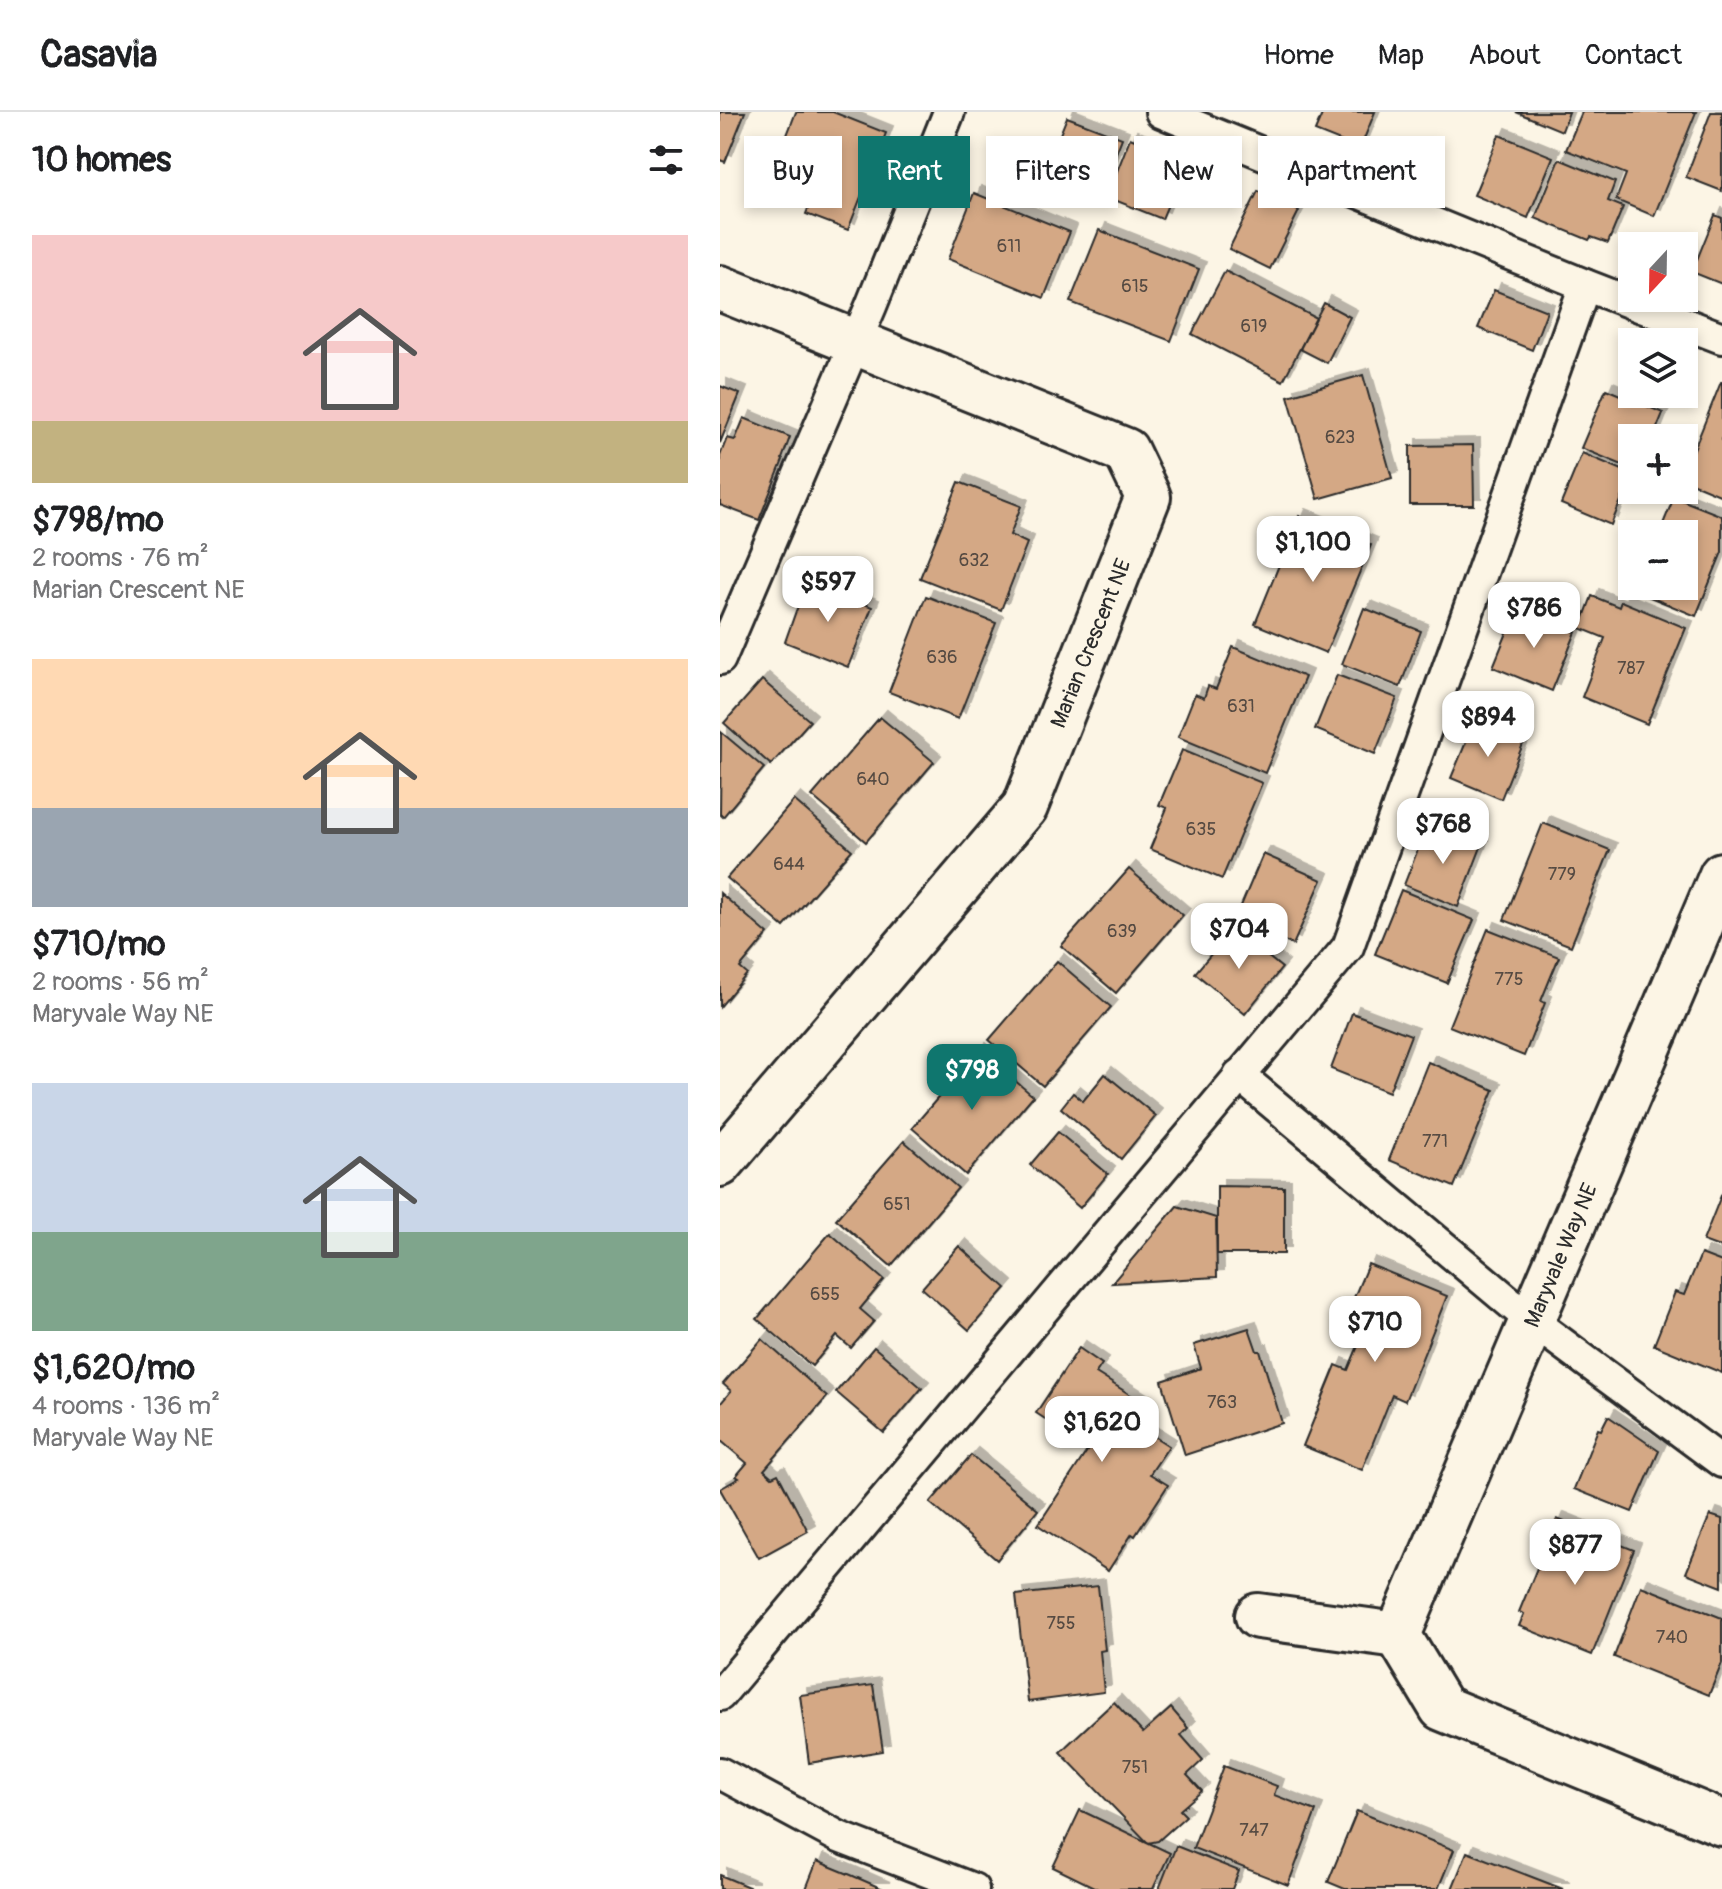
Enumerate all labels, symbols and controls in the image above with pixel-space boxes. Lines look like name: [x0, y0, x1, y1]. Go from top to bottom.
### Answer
text: Casavia: [40, 31, 157, 79]
text: Home: [1263, 38, 1334, 73]
text: Map: [1378, 38, 1424, 73]
text: About: [1468, 38, 1541, 73]
text: Contact: [1585, 38, 1682, 73]
chip: Buy: [744, 136, 842, 208]
chip: Rent: [858, 136, 970, 208]
chip: Filters: [986, 136, 1118, 208]
chip: New: [1134, 136, 1242, 208]
chip: Apartment: [1258, 136, 1445, 208]
icon: filters: [644, 138, 688, 182]
text: 10 homes: [32, 139, 171, 182]
north arrow: [1618, 232, 1698, 312]
map controls: [1618, 232, 1698, 600]
house number: 611: [997, 235, 1021, 258]
house number: 615: [1121, 275, 1149, 298]
icon: home: [288, 287, 432, 431]
house number: 619: [1241, 315, 1267, 338]
button: layers: [1618, 328, 1698, 408]
button: +: [1618, 424, 1698, 504]
house number: 623: [1325, 426, 1355, 449]
text: $798/mo: [32, 499, 164, 542]
pin: $1,100: [1248, 516, 1378, 584]
button: −: [1618, 520, 1698, 600]
text: $1,100: [1275, 526, 1351, 558]
text: 2 rooms · 76 m²: [32, 542, 209, 574]
house number: 632: [959, 549, 989, 572]
street label: Marian Crescent NE: [1044, 555, 1138, 732]
pin: $597: [781, 556, 875, 624]
text: $597: [800, 566, 856, 598]
text: Marian Crescent NE: [32, 574, 245, 606]
pin: $786: [1487, 582, 1581, 650]
text: $786: [1506, 592, 1562, 624]
house number: 636: [927, 646, 958, 669]
house number: 787: [1617, 657, 1646, 680]
pin: $894: [1441, 691, 1535, 759]
house number: 631: [1227, 695, 1255, 718]
text: $894: [1460, 701, 1516, 733]
icon: home: [288, 711, 432, 855]
house number: 640: [856, 768, 890, 791]
pin: $768: [1396, 798, 1490, 866]
text: $768: [1415, 808, 1471, 840]
house number: 635: [1186, 818, 1216, 841]
house number: 644: [773, 853, 805, 876]
house number: 779: [1548, 863, 1576, 886]
pin: $704: [1192, 903, 1286, 971]
text: $704: [1209, 913, 1269, 945]
house number: 639: [1107, 920, 1137, 943]
text: $710/mo: [32, 923, 166, 966]
text: 2 rooms · 56 m²: [32, 966, 209, 998]
house number: 775: [1495, 968, 1523, 991]
text: Maryvale Way NE: [32, 998, 214, 1030]
pin: $798: [925, 1044, 1019, 1112]
text: $798: [945, 1054, 999, 1086]
house number: 771: [1422, 1130, 1448, 1153]
icon: home: [288, 1135, 432, 1279]
street label: Maryvale Way NE: [1518, 1179, 1604, 1332]
house number: 651: [883, 1193, 911, 1216]
house number: 655: [810, 1283, 840, 1306]
pin: $710: [1328, 1296, 1422, 1364]
text: $710: [1347, 1306, 1403, 1338]
text: $1,620/mo: [32, 1347, 195, 1390]
text: 4 rooms · 136 m²: [32, 1390, 220, 1422]
house number: 763: [1207, 1391, 1237, 1414]
pin: $1,620: [1037, 1396, 1167, 1464]
text: $1,620: [1063, 1406, 1141, 1438]
text: Maryvale Way NE: [32, 1422, 214, 1454]
pin: $877: [1528, 1519, 1622, 1587]
text: $877: [1548, 1529, 1602, 1561]
house number: 755: [1046, 1612, 1076, 1635]
house number: 740: [1656, 1626, 1688, 1649]
house number: 751: [1122, 1756, 1148, 1779]
house number: 747: [1239, 1819, 1269, 1842]

